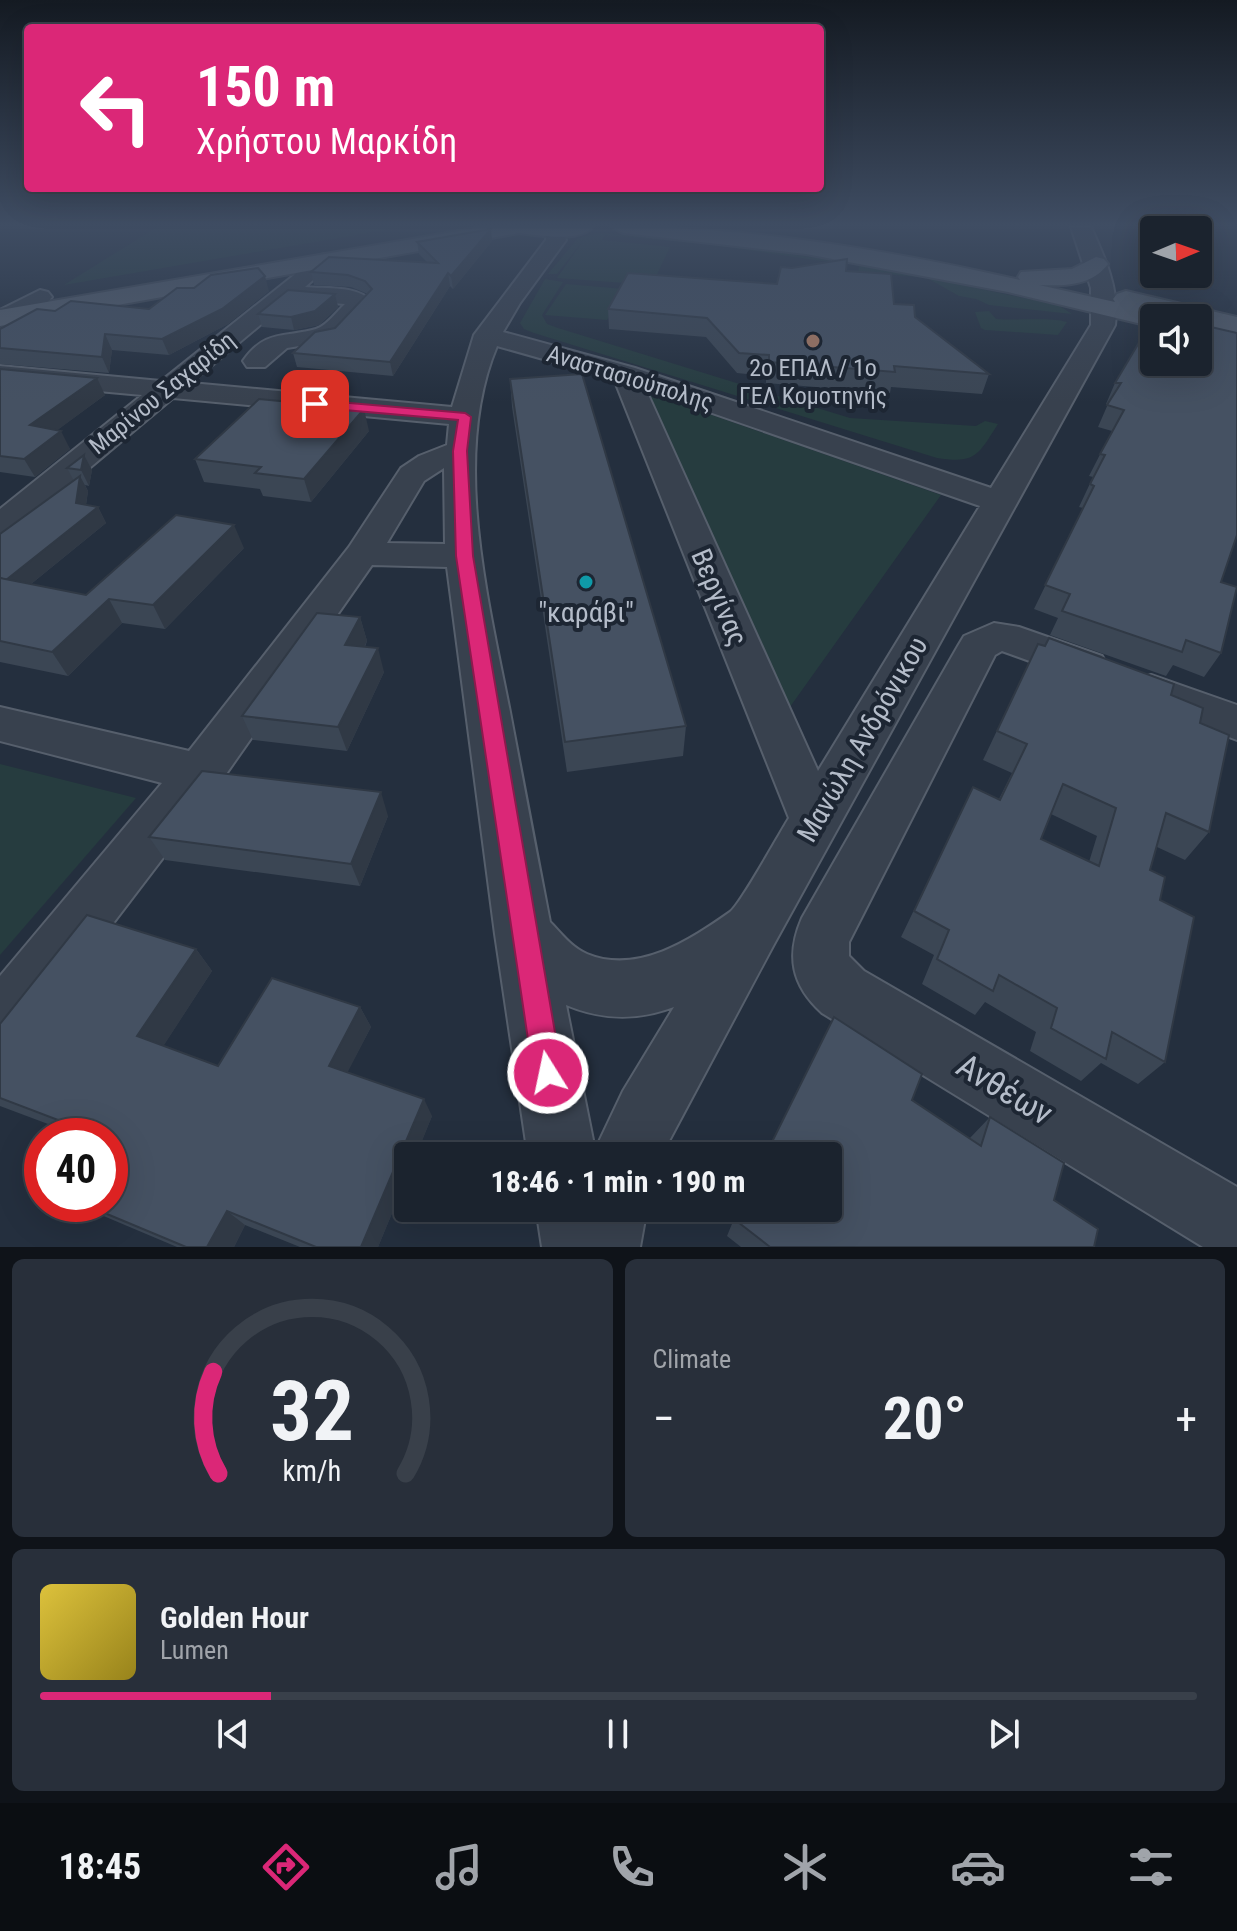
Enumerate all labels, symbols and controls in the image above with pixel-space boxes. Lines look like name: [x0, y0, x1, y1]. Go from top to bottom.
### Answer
text: 150 m: [196, 54, 335, 120]
icon: left: [64, 56, 168, 160]
text: Χρήστου Μαρκίδη: [196, 121, 457, 163]
north arrow: [1140, 216, 1212, 288]
map controls: [1140, 216, 1212, 376]
button: sound: [1140, 304, 1212, 376]
street label: Μαρίνου Σαχαρίδη: [84, 326, 240, 460]
marker: 2ο ΕΠΑΛ / 1ο ΓΕΛ Κομοτηνής: [804, 332, 822, 350]
street label: Αναστασιούπολης: [544, 339, 716, 417]
place label: 2ο ΕΠΑΛ / 1ο ΓΕΛ Κομοτηνής: [739, 354, 887, 410]
pin: [281, 370, 349, 438]
icon: arrive: [293, 382, 337, 426]
street label: Βεργίνας: [684, 544, 755, 651]
marker: "καράβι": [577, 573, 595, 591]
place label: "καράβι": [538, 596, 634, 629]
street label: Μανώλη Ανδρόνικου: [790, 631, 935, 848]
position arrow: [506, 1031, 590, 1115]
street label: Ανθέων: [950, 1045, 1060, 1133]
speed limit sign: 40: [24, 1118, 128, 1222]
text: 18:46 · 1 min · 190 m: [491, 1164, 745, 1199]
text: Climate: [653, 1344, 731, 1374]
text: 32: [270, 1363, 354, 1460]
text: 20°: [883, 1383, 967, 1454]
text: −: [653, 1393, 675, 1445]
text: +: [1175, 1393, 1197, 1445]
text: km/h: [283, 1454, 342, 1488]
text: Golden Hour: [160, 1600, 309, 1635]
text: Lumen: [160, 1635, 229, 1665]
icon: previous: [211, 1712, 255, 1756]
icon: pause: [596, 1712, 640, 1756]
icon: next: [982, 1712, 1026, 1756]
icon: directions: [258, 1839, 314, 1895]
icon: music: [431, 1839, 487, 1895]
icon: phone: [604, 1839, 660, 1895]
icon: climate: [777, 1839, 833, 1895]
icon: car: [950, 1839, 1006, 1895]
icon: filters: [1123, 1839, 1179, 1895]
text: 18:45: [58, 1846, 141, 1888]

